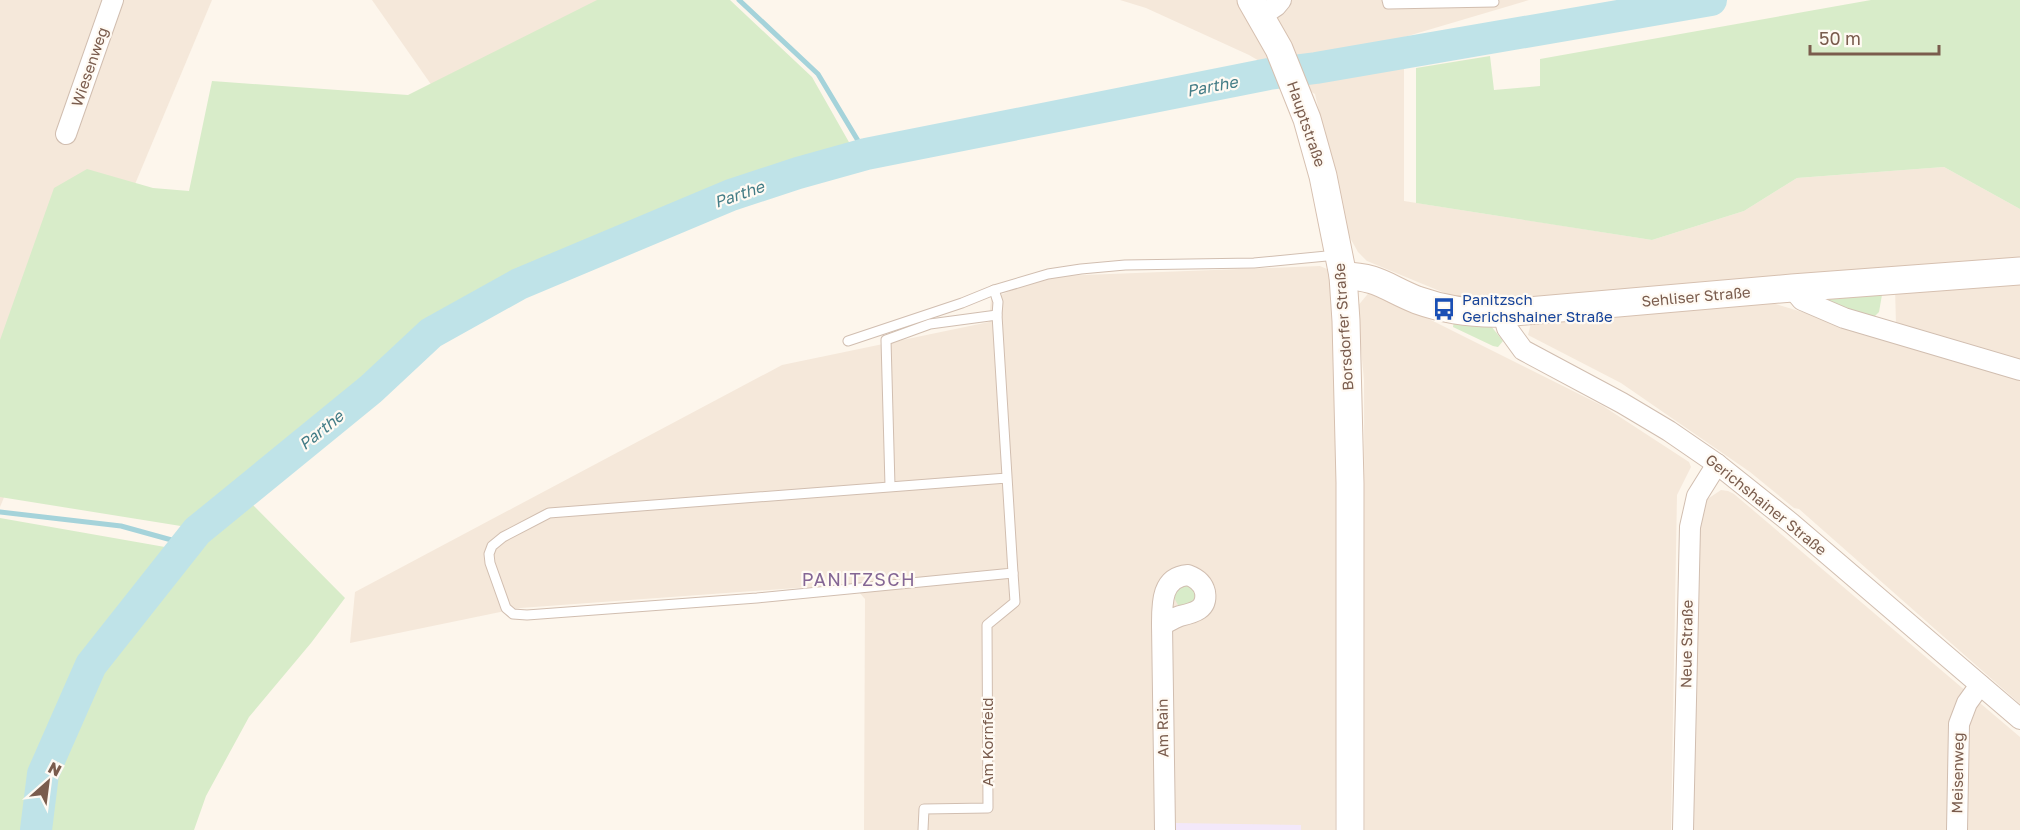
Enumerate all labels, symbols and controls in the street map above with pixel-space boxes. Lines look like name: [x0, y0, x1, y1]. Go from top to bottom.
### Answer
scale bar: [1810, 18, 1939, 56]
street label: Wiesenweg: [67, 25, 111, 109]
text: 50 m: [1819, 27, 1861, 49]
water label: Parthe: [1185, 71, 1241, 101]
street label: Hauptstraße: [1284, 78, 1330, 169]
water label: Parthe: [711, 176, 768, 212]
street label: Borsdorfer Straße: [1330, 262, 1356, 391]
street label: Sehliser Straße: [1641, 282, 1752, 310]
place label: Panitzsch Gerichshainer Straße: [1462, 290, 1613, 325]
bus stop icon: Panitzsch Gerichshainer Straße: [1431, 296, 1457, 322]
water label: Parthe: [295, 405, 349, 454]
street label: Gerichshainer Straße: [1702, 450, 1831, 559]
district label: PANITZSCH: [802, 568, 916, 590]
street label: Neue Straße: [1676, 599, 1696, 688]
street label: Am Kornfeld: [978, 697, 996, 787]
street label: Am Rain: [1152, 698, 1172, 758]
street label: Meisenweg: [1947, 732, 1967, 814]
north arrow: [18, 752, 78, 812]
text: N: [45, 757, 65, 780]

